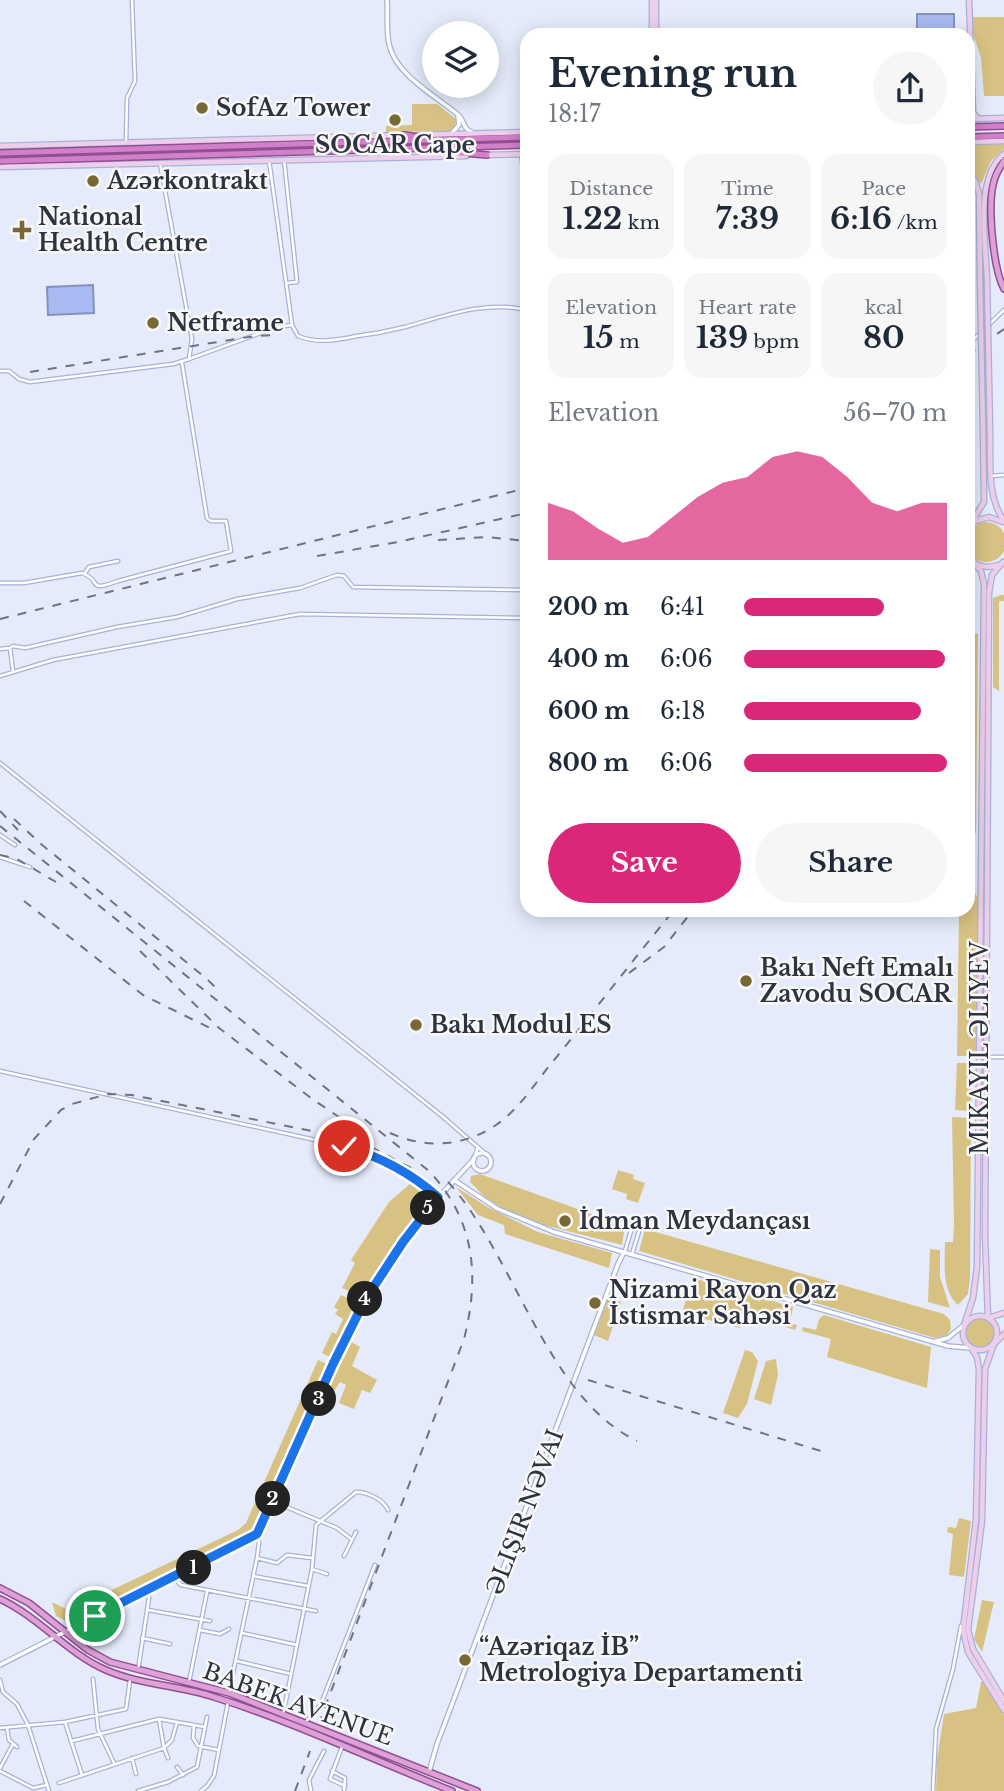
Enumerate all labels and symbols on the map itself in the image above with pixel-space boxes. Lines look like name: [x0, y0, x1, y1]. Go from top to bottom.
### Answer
place label: SofAz Tower: [216, 94, 371, 122]
marker: SofAz Tower: [194, 100, 210, 116]
marker: SOCAR Cape: [387, 112, 403, 128]
place label: SOCAR Cape: [315, 131, 475, 159]
place label: Azərkontrakt: [106, 167, 268, 195]
marker: Azərkontrakt: [85, 173, 101, 189]
place label: National Health Centre: [38, 203, 208, 257]
marker: National Health Centre: [12, 220, 32, 240]
place label: Netframe: [167, 309, 284, 337]
marker: Netframe: [145, 315, 161, 331]
street label: MIKAYIL ƏLIYEV: [966, 940, 994, 1155]
place label: Bakı Neft Emalı Zavodu SOCAR: [760, 954, 953, 1008]
marker: Bakı Neft Emalı Zavodu SOCAR: [738, 973, 754, 989]
place label: Bakı Modul ES: [430, 1011, 612, 1039]
marker: Bakı Modul ES: [408, 1017, 424, 1033]
pin: [314, 1116, 374, 1176]
pin: 5: [410, 1190, 446, 1226]
place label: İdman Meydançası: [579, 1205, 810, 1235]
marker: İdman Meydançası: [557, 1213, 573, 1229]
place label: Nizami Rayon Qaz İstismar Sahəsi: [609, 1276, 837, 1330]
pin: 4: [348, 1282, 382, 1316]
marker: Nizami Rayon Qaz İstismar Sahəsi: [587, 1295, 603, 1311]
pin: 3: [302, 1382, 336, 1416]
street label: ƏLIŞIR NƏVAI: [481, 1425, 569, 1599]
pin: 2: [256, 1482, 290, 1516]
pin: 1: [176, 1550, 212, 1586]
pin: [65, 1586, 125, 1646]
place label: “Azəriqaz İB” Metrologiya Departamenti: [479, 1631, 803, 1687]
marker: “Azəriqaz İB” Metrologiya Departamenti: [457, 1652, 473, 1668]
street label: BABEK AVENUE: [199, 1657, 397, 1751]

